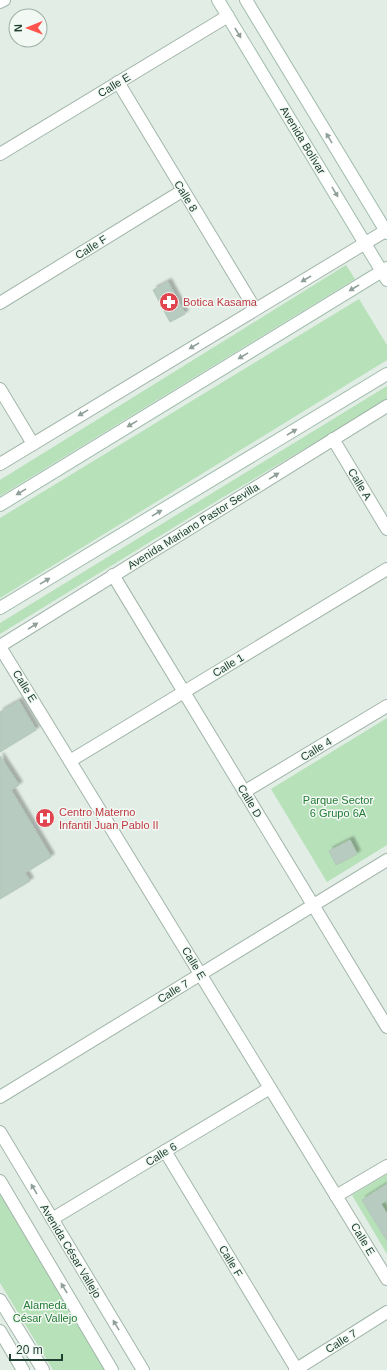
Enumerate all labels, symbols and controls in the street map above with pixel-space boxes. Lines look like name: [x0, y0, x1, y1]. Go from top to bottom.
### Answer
north arrow: [8, 8, 48, 48]
text: N: [12, 24, 24, 32]
one-way arrow: [235, 27, 242, 39]
street label: Calle E: [96, 71, 132, 99]
street label: Avenida Bolívar: [278, 104, 328, 176]
one-way arrow: [326, 132, 333, 144]
street label: Calle 8: [172, 178, 200, 214]
one-way arrow: [331, 186, 338, 198]
street label: Calle F: [73, 233, 109, 261]
one-way arrow: [300, 275, 312, 282]
one-way arrow: [348, 285, 360, 292]
pharmacy icon: Botica Kasama: [158, 291, 180, 313]
place label: Botica Kasama: [183, 296, 258, 308]
one-way arrow: [189, 342, 199, 350]
one-way arrow: [237, 353, 249, 360]
one-way arrow: [77, 410, 89, 417]
one-way arrow: [127, 420, 137, 428]
one-way arrow: [286, 428, 298, 435]
street label: Calle A: [346, 466, 374, 503]
one-way arrow: [268, 472, 280, 479]
street label: Avenida Mariano Pastor Sevilla: [125, 480, 262, 572]
one-way arrow: [16, 488, 26, 496]
one-way arrow: [151, 510, 162, 517]
one-way arrow: [39, 577, 51, 584]
one-way arrow: [27, 622, 39, 629]
street label: Calle 1: [210, 651, 246, 679]
street label: Calle E: [11, 668, 39, 704]
street label: Calle 4: [298, 735, 334, 763]
street label: Calle D: [236, 782, 264, 820]
park label: Parque Sector 6 Grupo 6A: [303, 794, 373, 819]
place label: Centro Materno Infantil Juan Pablo II: [59, 806, 159, 831]
hospital icon: Centro Materno Infantil Juan Pablo II: [34, 807, 56, 829]
street label: Calle E: [180, 945, 208, 981]
street label: Calle 7: [155, 977, 191, 1005]
street label: Calle 6: [143, 1140, 179, 1168]
one-way arrow: [31, 1183, 38, 1195]
street label: Avenida César Vallejo: [38, 1202, 104, 1300]
street label: Calle E: [349, 1221, 377, 1257]
street label: Calle F: [217, 1243, 245, 1279]
one-way arrow: [60, 1282, 67, 1294]
park label: Alameda César Vallejo: [13, 1299, 77, 1324]
one-way arrow: [112, 1319, 119, 1331]
street label: Calle 7: [323, 1327, 359, 1355]
scale bar: [10, 1336, 62, 1362]
text: 20 m: [16, 1343, 43, 1357]

